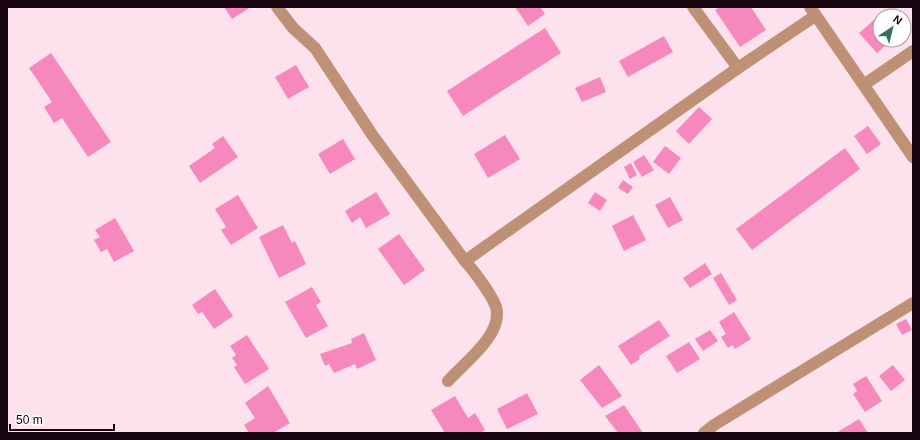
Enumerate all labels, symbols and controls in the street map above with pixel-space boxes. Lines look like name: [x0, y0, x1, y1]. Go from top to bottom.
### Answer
north arrow: [872, 8, 912, 48]
text: N: [891, 13, 904, 27]
scale bar: [10, 406, 114, 432]
text: 50 m: [16, 413, 43, 427]

